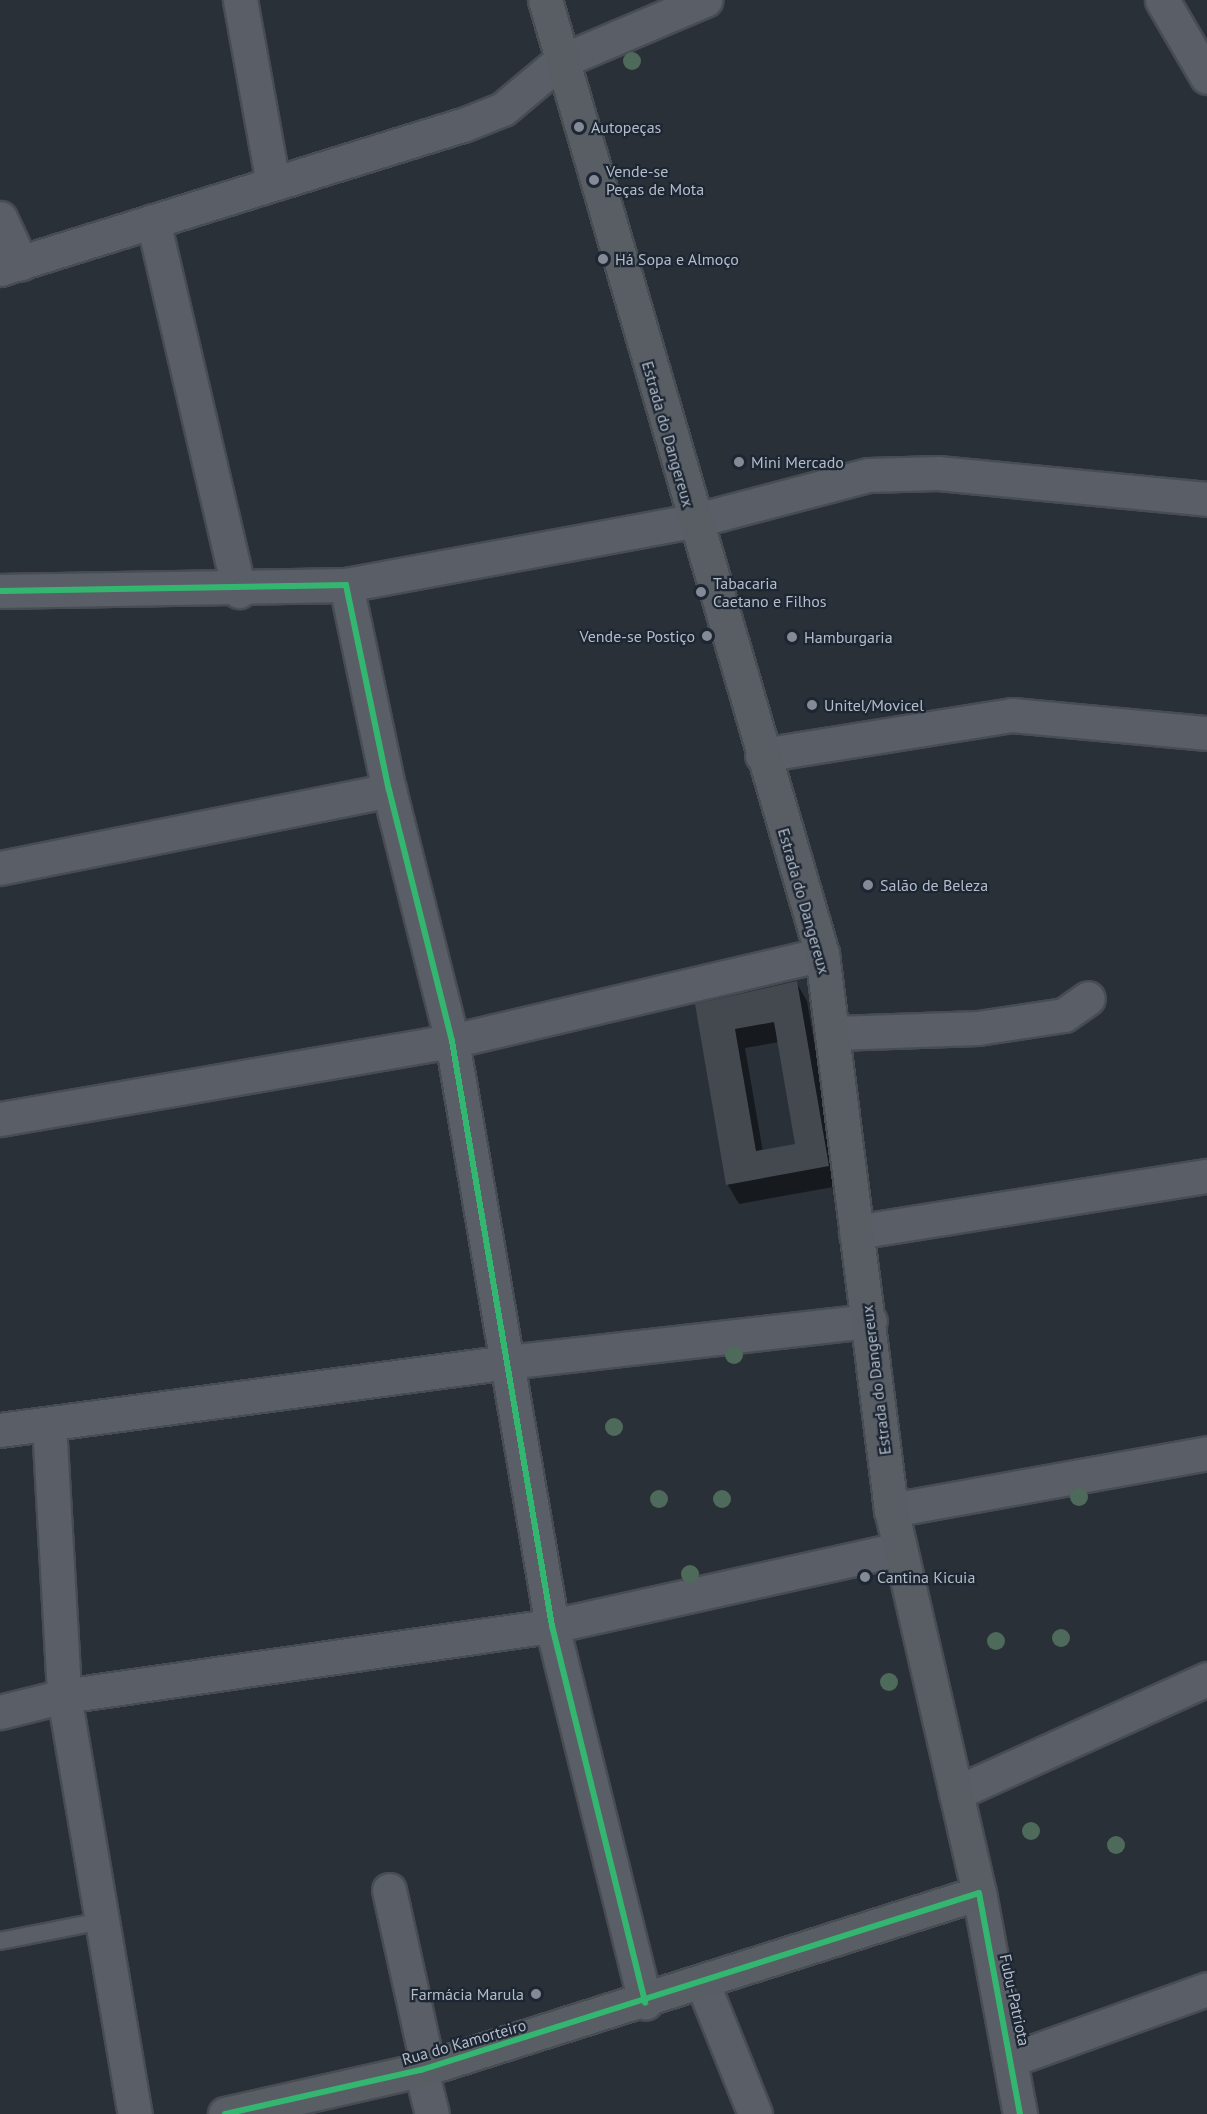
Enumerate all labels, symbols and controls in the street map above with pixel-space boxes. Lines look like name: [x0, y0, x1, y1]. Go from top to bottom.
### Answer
place label: Autopeças: [591, 117, 661, 137]
marker: Autopeças: [572, 120, 586, 134]
place label: Vende-se Peças de Mota: [606, 161, 704, 199]
marker: Vende-se Peças de Mota: [587, 173, 601, 187]
place label: Há Sopa e Almoço: [615, 249, 739, 269]
marker: Há Sopa e Almoço: [596, 252, 610, 266]
street label: Estrada do Dangereux: [638, 359, 698, 509]
place label: Mini Mercado: [751, 452, 844, 472]
marker: Mini Mercado: [732, 455, 746, 469]
place label: Tabacaria Caetano e Filhos: [713, 573, 827, 611]
marker: Tabacaria Caetano e Filhos: [694, 585, 708, 599]
place label: Vende-se Postiço: [580, 626, 695, 646]
place label: Hamburgaria: [804, 627, 893, 647]
marker: Vende-se Postiço: [700, 629, 714, 643]
marker: Hamburgaria: [785, 630, 799, 644]
place label: Unitel/Movicel: [824, 695, 924, 715]
marker: Unitel/Movicel: [805, 698, 819, 712]
street label: Estrada do Dangereux: [774, 826, 834, 976]
place label: Salão de Beleza: [880, 875, 988, 895]
marker: Salão de Beleza: [861, 878, 875, 892]
street label: Estrada do Dangereux: [857, 1304, 895, 1456]
place label: Cantina Kicuia: [877, 1567, 975, 1587]
marker: Cantina Kicuia: [858, 1570, 872, 1584]
street label: Fubu-Patriota: [996, 1952, 1034, 2048]
place label: Farmácia Marula: [410, 1984, 524, 2004]
marker: Farmácia Marula: [529, 1987, 543, 2001]
street label: Rua do Kamorteiro: [400, 2015, 528, 2069]

